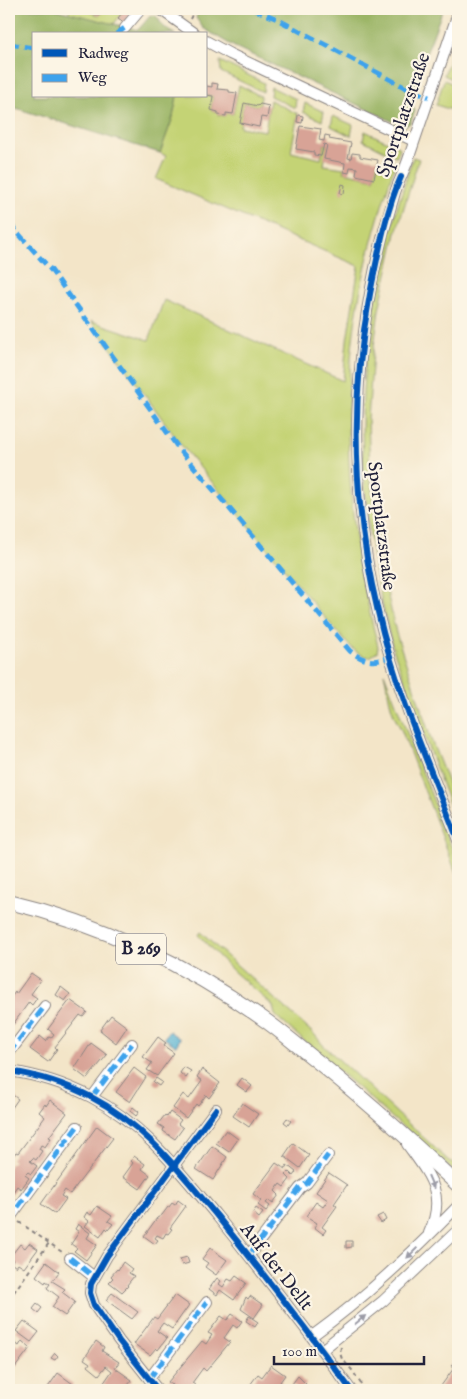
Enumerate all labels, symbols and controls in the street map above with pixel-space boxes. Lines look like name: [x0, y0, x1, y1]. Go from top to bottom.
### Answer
legend: [32, 32, 208, 98]
text: Radweg: [78, 44, 129, 63]
street label: Sportplatzstraße: [372, 50, 437, 180]
text: Weg: [78, 68, 107, 87]
street label: Sportplatzstraße: [361, 460, 401, 592]
road number: B 269: [116, 934, 166, 964]
one-way arrow: [428, 1175, 436, 1189]
street label: Auf der Dellt: [234, 1218, 318, 1316]
one-way arrow: [406, 1247, 418, 1259]
one-way arrow: [353, 1314, 366, 1325]
scale bar: [274, 1334, 424, 1366]
text: 100 m: [282, 1342, 318, 1361]

